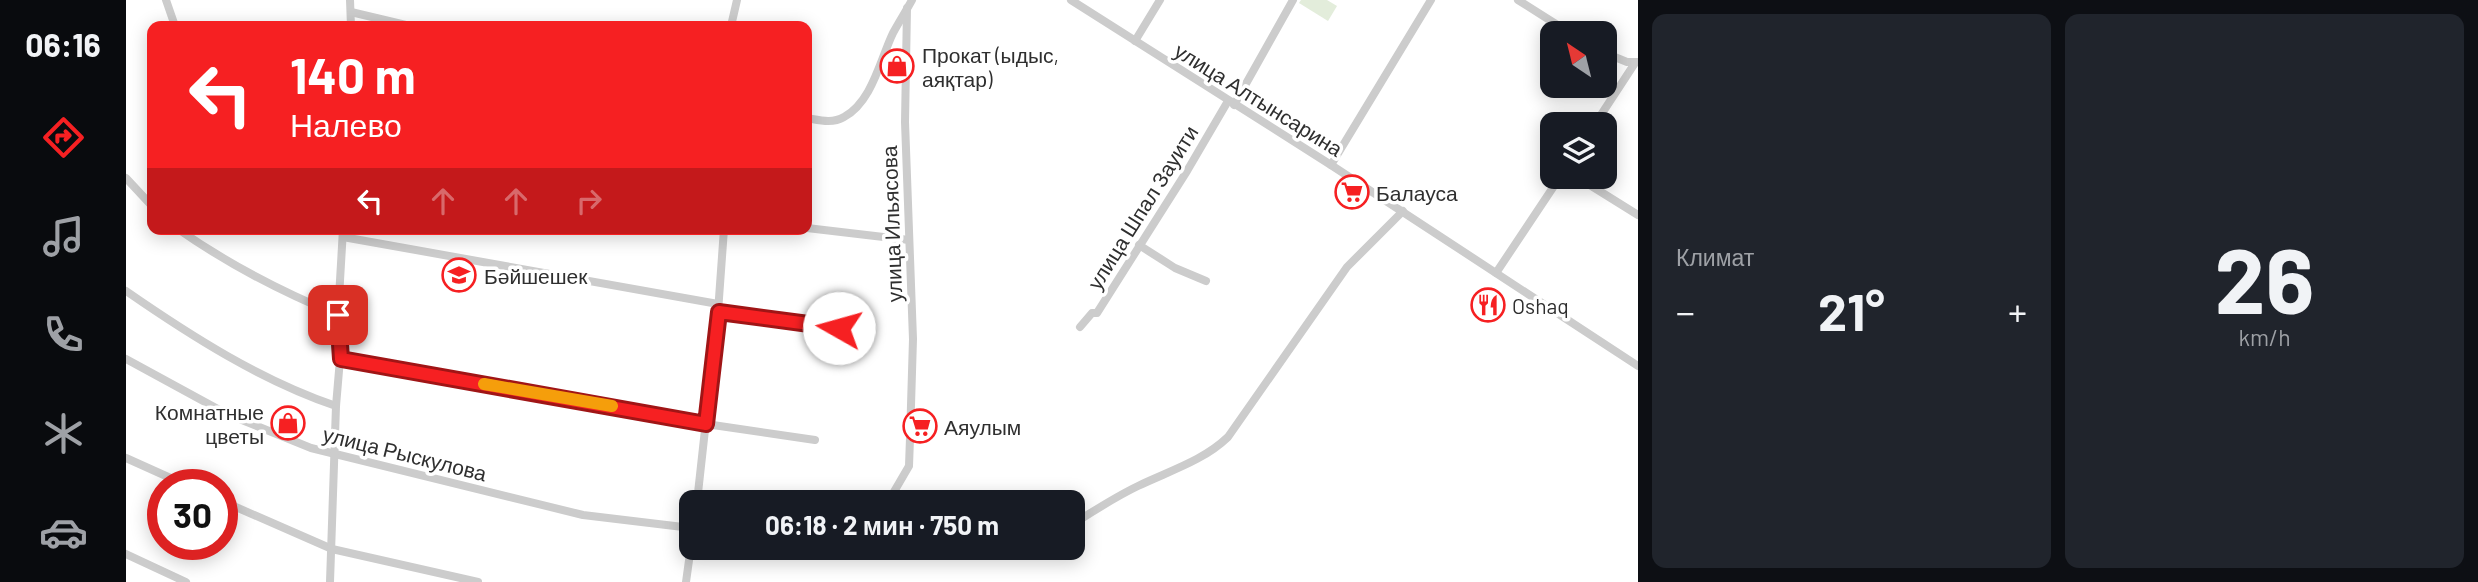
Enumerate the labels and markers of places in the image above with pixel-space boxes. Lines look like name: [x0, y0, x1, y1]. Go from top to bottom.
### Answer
place label: Прокат (ыдыс, аяқтар): [922, 42, 1059, 91]
shop icon: Прокат (ыдыс, аяқтар): [878, 47, 916, 85]
supermarket icon: Балауса: [1333, 173, 1371, 211]
place label: Балауса: [1376, 180, 1458, 205]
school or university icon: Бәйшешек: [440, 256, 478, 294]
place label: Бәйшешек: [484, 263, 588, 288]
pin: [308, 285, 368, 345]
restaurant icon: Oshaq: [1469, 286, 1507, 324]
place label: Oshaq: [1512, 293, 1569, 318]
place label: Комнатные цветы: [155, 399, 264, 448]
shop icon: Комнатные цветы: [269, 404, 307, 442]
supermarket icon: Аяулым: [901, 407, 939, 445]
place label: Аяулым: [944, 414, 1021, 439]

